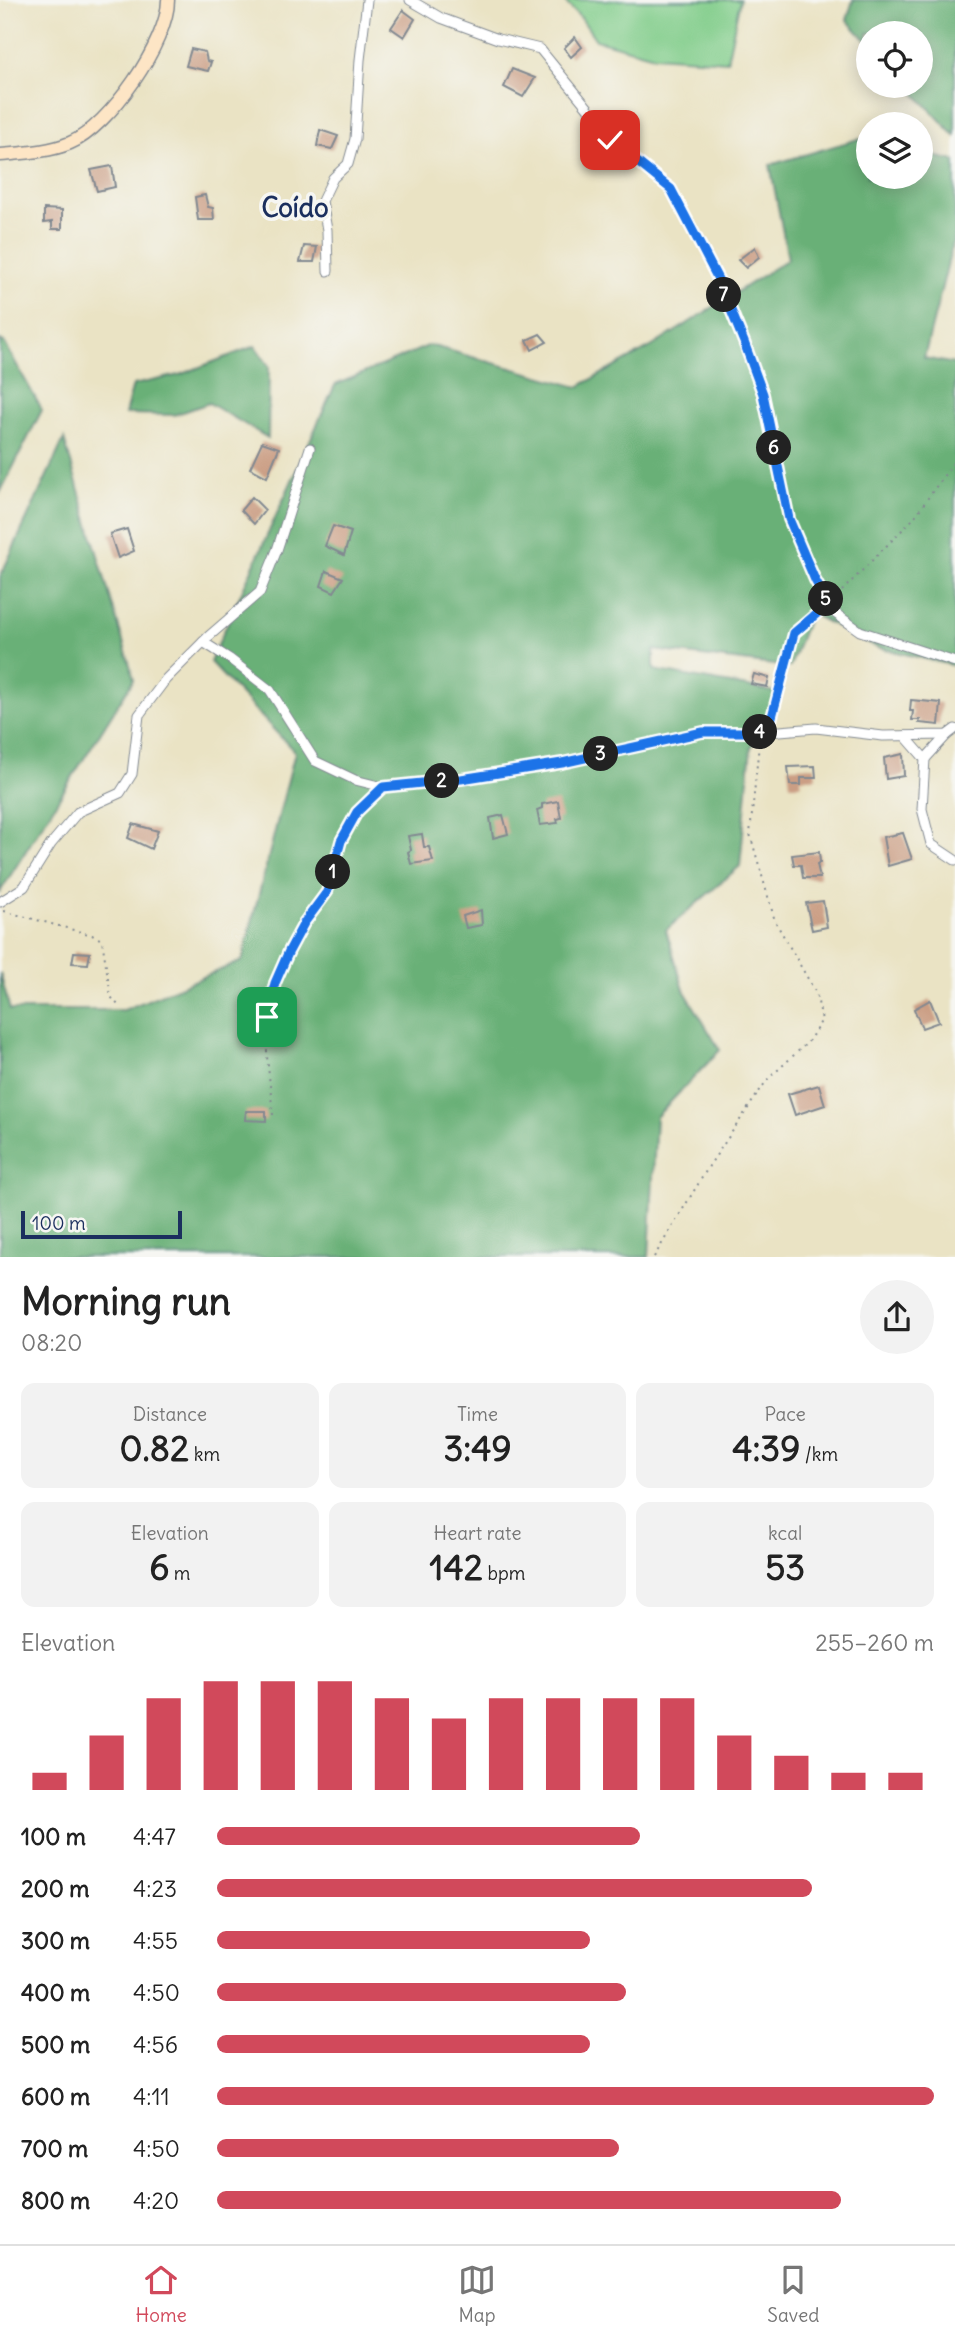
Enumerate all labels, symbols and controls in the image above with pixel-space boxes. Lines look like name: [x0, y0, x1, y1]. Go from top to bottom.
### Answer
map controls: [856, 21, 933, 189]
button: locate: [856, 21, 933, 98]
pin: [580, 110, 640, 170]
button: layers: [856, 112, 933, 189]
icon: check: [591, 121, 629, 159]
district label: Coído: [261, 191, 329, 224]
pin: 7: [706, 278, 742, 312]
text: 7: [719, 282, 728, 306]
pin: 6: [756, 430, 792, 466]
text: 6: [768, 435, 779, 459]
pin: 5: [808, 582, 844, 616]
text: 5: [820, 586, 831, 610]
pin: 4: [742, 714, 778, 750]
text: 4: [754, 719, 765, 743]
pin: 3: [584, 736, 618, 772]
text: 3: [595, 741, 606, 765]
pin: 2: [424, 764, 460, 798]
text: 2: [436, 768, 447, 792]
pin: 1: [316, 854, 350, 890]
text: 1: [329, 859, 336, 883]
pin: [237, 987, 297, 1047]
icon: arrive: [248, 998, 286, 1036]
scale bar: [21, 1208, 182, 1240]
text: 100 m: [32, 1211, 86, 1235]
text: Morning run: [21, 1278, 231, 1325]
button: share: [860, 1280, 934, 1354]
text: 08:20: [21, 1328, 82, 1357]
text: Distance: [133, 1402, 207, 1426]
text: Time: [457, 1402, 498, 1426]
text: Pace: [765, 1402, 806, 1426]
text: 0.82: [120, 1426, 189, 1470]
text: 3:49: [443, 1426, 512, 1470]
text: 4:39: [732, 1426, 800, 1470]
text: km: [189, 1442, 220, 1466]
text: /km: [800, 1442, 838, 1466]
text: Elevation: [131, 1521, 209, 1545]
text: Heart rate: [433, 1521, 522, 1545]
text: kcal: [768, 1521, 802, 1545]
text: 6: [149, 1545, 169, 1589]
text: 142: [430, 1545, 483, 1589]
text: 53: [765, 1545, 805, 1589]
text: m: [169, 1561, 191, 1585]
text: bpm: [483, 1561, 525, 1585]
text: Elevation: [21, 1628, 115, 1657]
text: 255–260 m: [815, 1628, 934, 1657]
text: 100 m: [21, 1822, 86, 1851]
text: 4:47: [133, 1822, 176, 1851]
text: 200 m: [21, 1874, 90, 1903]
text: 4:23: [133, 1874, 177, 1903]
text: 300 m: [21, 1926, 90, 1955]
text: 4:55: [133, 1926, 178, 1955]
text: 400 m: [21, 1978, 90, 2007]
text: 4:50: [133, 1978, 180, 2007]
text: 500 m: [21, 2030, 90, 2059]
text: 4:56: [133, 2030, 178, 2059]
text: 600 m: [21, 2082, 90, 2111]
text: 4:11: [133, 2082, 170, 2111]
text: 700 m: [21, 2134, 88, 2163]
text: 4:50: [133, 2134, 180, 2163]
text: 800 m: [21, 2186, 90, 2215]
text: 4:20: [133, 2186, 179, 2215]
tab: Home: [136, 2261, 187, 2327]
tab: Map: [458, 2261, 496, 2327]
tab: Saved: [767, 2261, 819, 2327]

